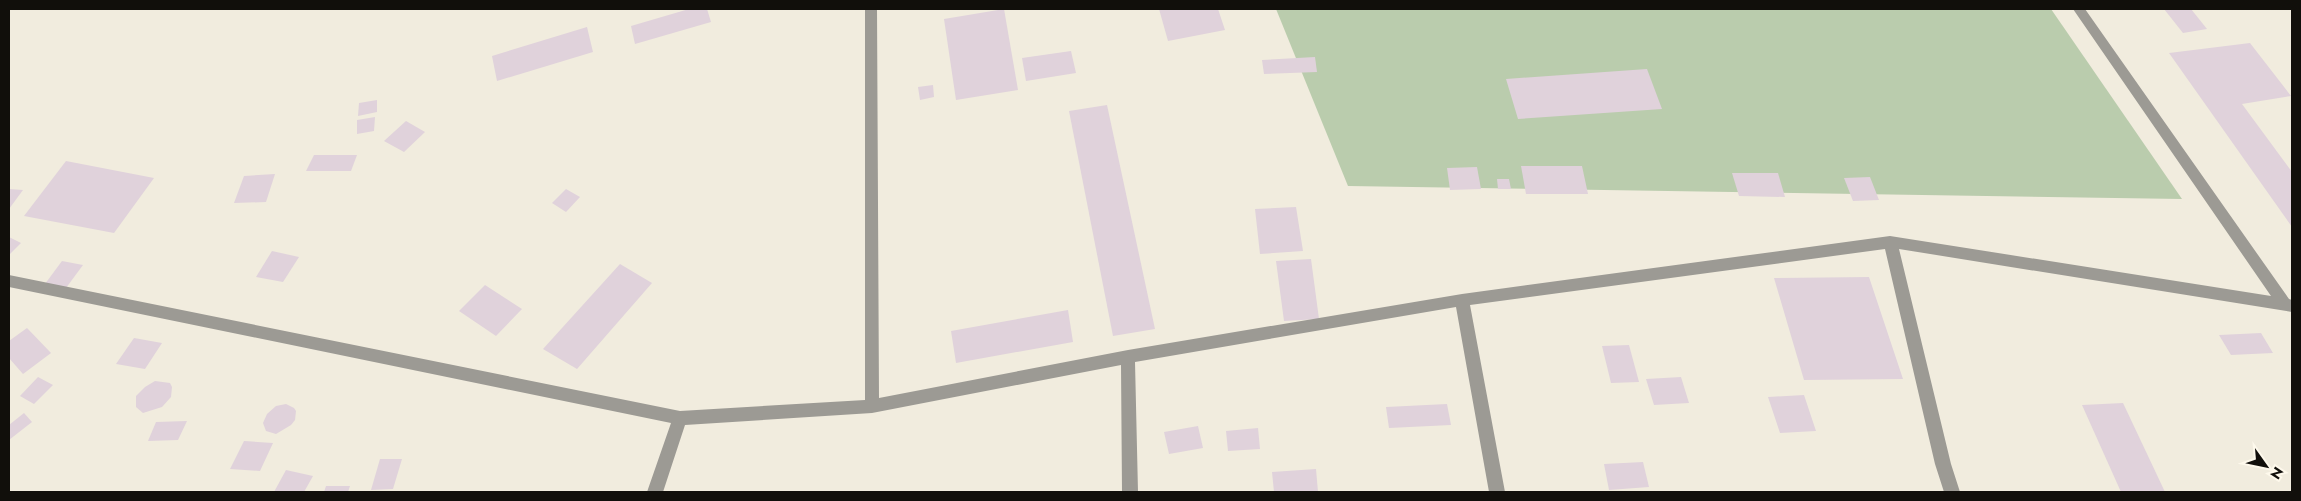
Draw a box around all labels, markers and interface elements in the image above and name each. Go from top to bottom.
north arrow [2241,441,2291,491]
text: N [2265,463,2288,483]

